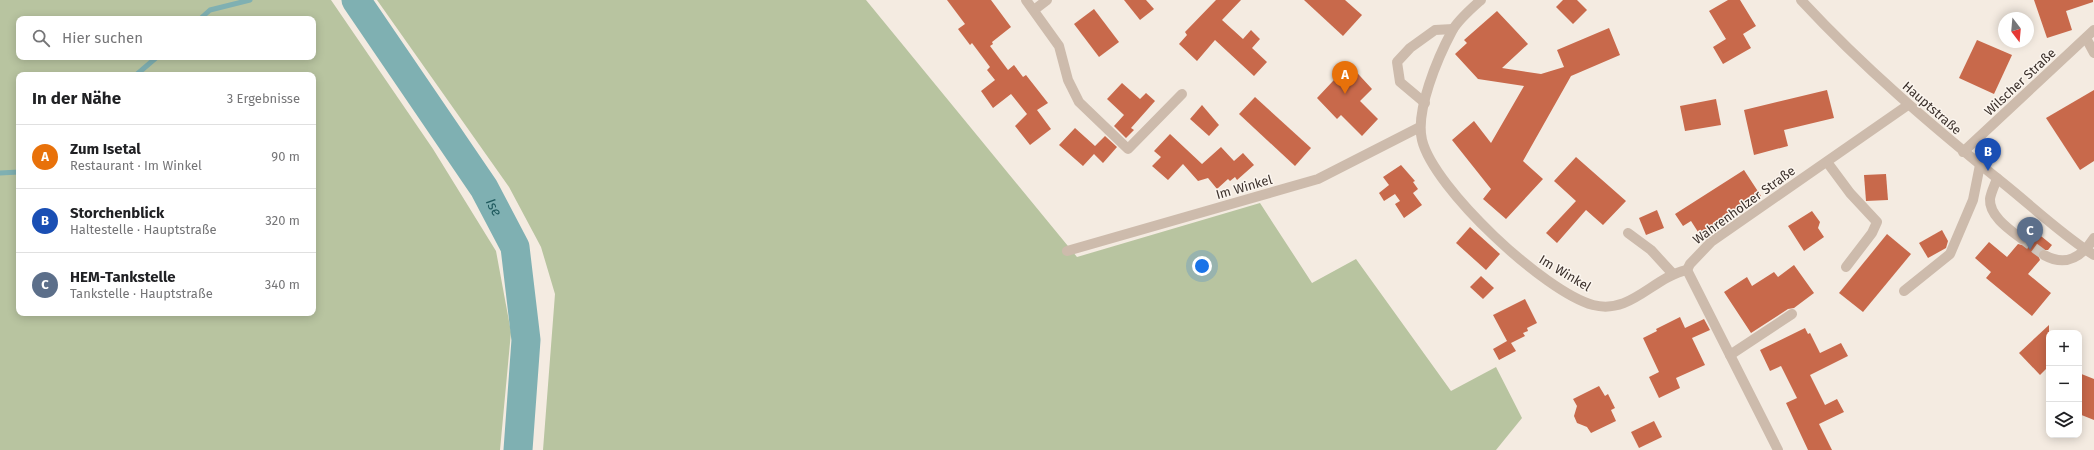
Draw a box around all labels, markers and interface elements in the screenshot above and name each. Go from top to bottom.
north arrow [1998,12,2034,48]
search box [16,16,316,60]
icon: search [30,27,52,49]
text: Hier suchen [62,29,143,47]
street label: Wilscher Straße [1981,45,2059,119]
pin: A [1332,61,1358,94]
street label: Hauptstraße [1899,78,1965,138]
text: In der Nähe [32,88,121,109]
text: 3 Ergebnisse [227,91,300,106]
pin: B [1975,138,2001,171]
text: Zum Isetal [70,140,141,158]
text: A [41,149,49,164]
text: 90 m [271,149,300,164]
text: Restaurant · Im Winkel [70,158,202,173]
street label: Wahrenholzer Straße [1690,163,1798,247]
street label: Im Winkel [1214,172,1274,202]
water label: Ise [482,195,506,219]
text: Storchenblick [70,204,164,222]
text: B [41,213,49,228]
text: 320 m [265,213,300,228]
pin: C [2017,217,2043,250]
text: Haltestelle · Hauptstraße [70,222,217,237]
street label: Im Winkel [1536,252,1594,294]
your location [1192,256,1212,276]
text: HEM-Tankstelle [70,268,176,286]
text: C [41,277,49,292]
text: 340 m [265,277,300,292]
text: Tankstelle · Hauptstraße [70,286,213,301]
map controls [2046,330,2082,438]
button: + [2046,330,2082,366]
button: − [2046,366,2082,402]
button: layers [2046,402,2082,438]

